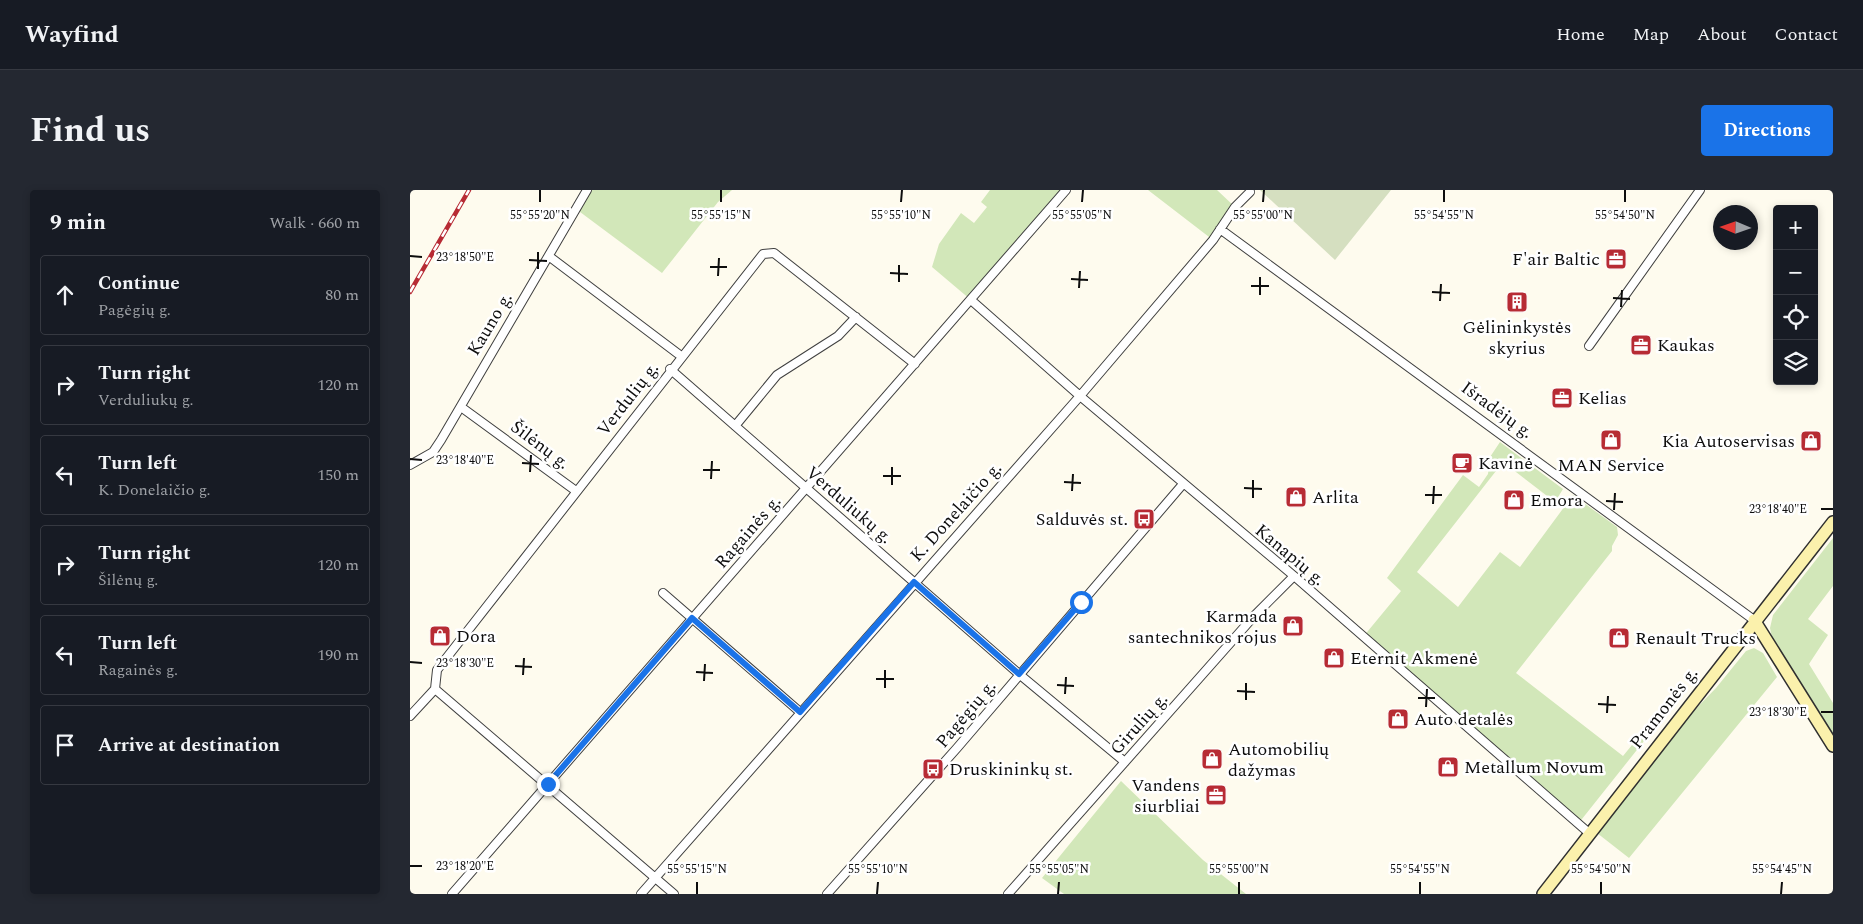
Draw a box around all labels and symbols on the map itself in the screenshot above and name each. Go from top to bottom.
north arrow [1713,205,1758,250]
text: 55°55'20"N [510,206,570,225]
text: 55°55'15"N [691,206,751,225]
text: 55°55'10"N [871,206,931,225]
text: 55°55'05"N [1052,206,1112,225]
text: 55°55'00"N [1233,206,1293,225]
text: 55°54'55"N [1414,206,1474,225]
text: 55°54'50"N [1595,206,1655,225]
place label: F'air Baltic [1512,246,1600,273]
office icon: F'air Baltic [1604,247,1628,271]
text: 23°18'50"E [436,248,494,267]
street label: Kauno g. [460,287,520,361]
building icon: Gėlininkystės skyrius [1505,290,1529,314]
place label: Gėlininkystės skyrius [1462,314,1572,362]
place label: Kaukas [1657,332,1715,359]
office icon: Kaukas [1629,333,1653,357]
street label: Verdulių g. [590,356,666,442]
street label: Išradėjų g. [1455,375,1539,445]
place label: Kelias [1578,385,1627,412]
office icon: Kelias [1550,386,1574,410]
street label: Šilėnų g. [505,414,575,476]
shop icon: MAN Service [1599,428,1623,452]
place label: Kia Autoservisas [1662,428,1795,455]
shop icon: Kia Autoservisas [1799,429,1823,453]
place label: Kavinė [1478,450,1533,477]
text: 23°18'40"E [436,451,494,470]
cafe icon: Kavinė [1450,451,1474,475]
place label: MAN Service [1557,452,1665,479]
street label: K. Donelaičio g. [904,456,1008,568]
street label: Verduliukų g. [800,460,898,550]
place label: Arlita [1312,484,1359,511]
shop icon: Arlita [1284,485,1308,509]
place label: Emora [1530,487,1583,514]
shop icon: Emora [1502,488,1526,512]
street label: Ragainės g. [708,489,788,575]
text: 23°18'40"E [1749,500,1807,519]
place label: Salduvės st. [1036,506,1128,533]
bus stop icon: Salduvės st. [1132,507,1156,531]
street label: Kanapių g. [1249,517,1331,593]
route start [1070,591,1093,614]
place label: Karmada santechnikos rojus [1128,603,1277,651]
shop icon: Karmada santechnikos rojus [1281,614,1305,638]
place label: Dora [456,623,496,650]
shop icon: Dora [428,624,452,648]
place label: Renault Trucks [1635,625,1756,652]
shop icon: Renault Trucks [1607,626,1631,650]
place label: Eternit Akmenė [1350,645,1478,672]
shop icon: Eternit Akmenė [1322,646,1346,670]
text: 23°18'30"E [436,654,494,673]
street label: Pramonės g. [1623,661,1705,755]
street label: Pagėgių g. [929,674,1003,754]
street label: Girulių g. [1104,687,1174,761]
text: 23°18'30"E [1749,703,1807,722]
place label: Auto detalės [1414,706,1513,733]
shop icon: Auto detalės [1386,707,1410,731]
place label: Automobilių dažymas [1228,736,1329,784]
shop icon: Automobilių dažymas [1200,747,1224,771]
place label: Metallum Novum [1464,754,1604,781]
shop icon: Metallum Novum [1436,755,1460,779]
place label: Druskininkų st. [949,756,1073,783]
bus stop icon: Druskininkų st. [921,757,945,781]
place label: Vandens siurbliai [1131,772,1200,820]
route end [537,773,560,796]
office icon: Vandens siurbliai [1204,783,1228,807]
text: 23°18'20"E [436,857,494,876]
text: 55°55'15"N [667,860,727,879]
text: 55°55'10"N [848,860,908,879]
text: 55°55'05"N [1029,860,1089,879]
text: 55°55'00"N [1209,860,1269,879]
text: 55°54'55"N [1390,860,1450,879]
text: 55°54'50"N [1571,860,1631,879]
text: 55°54'45"N [1752,860,1812,879]

